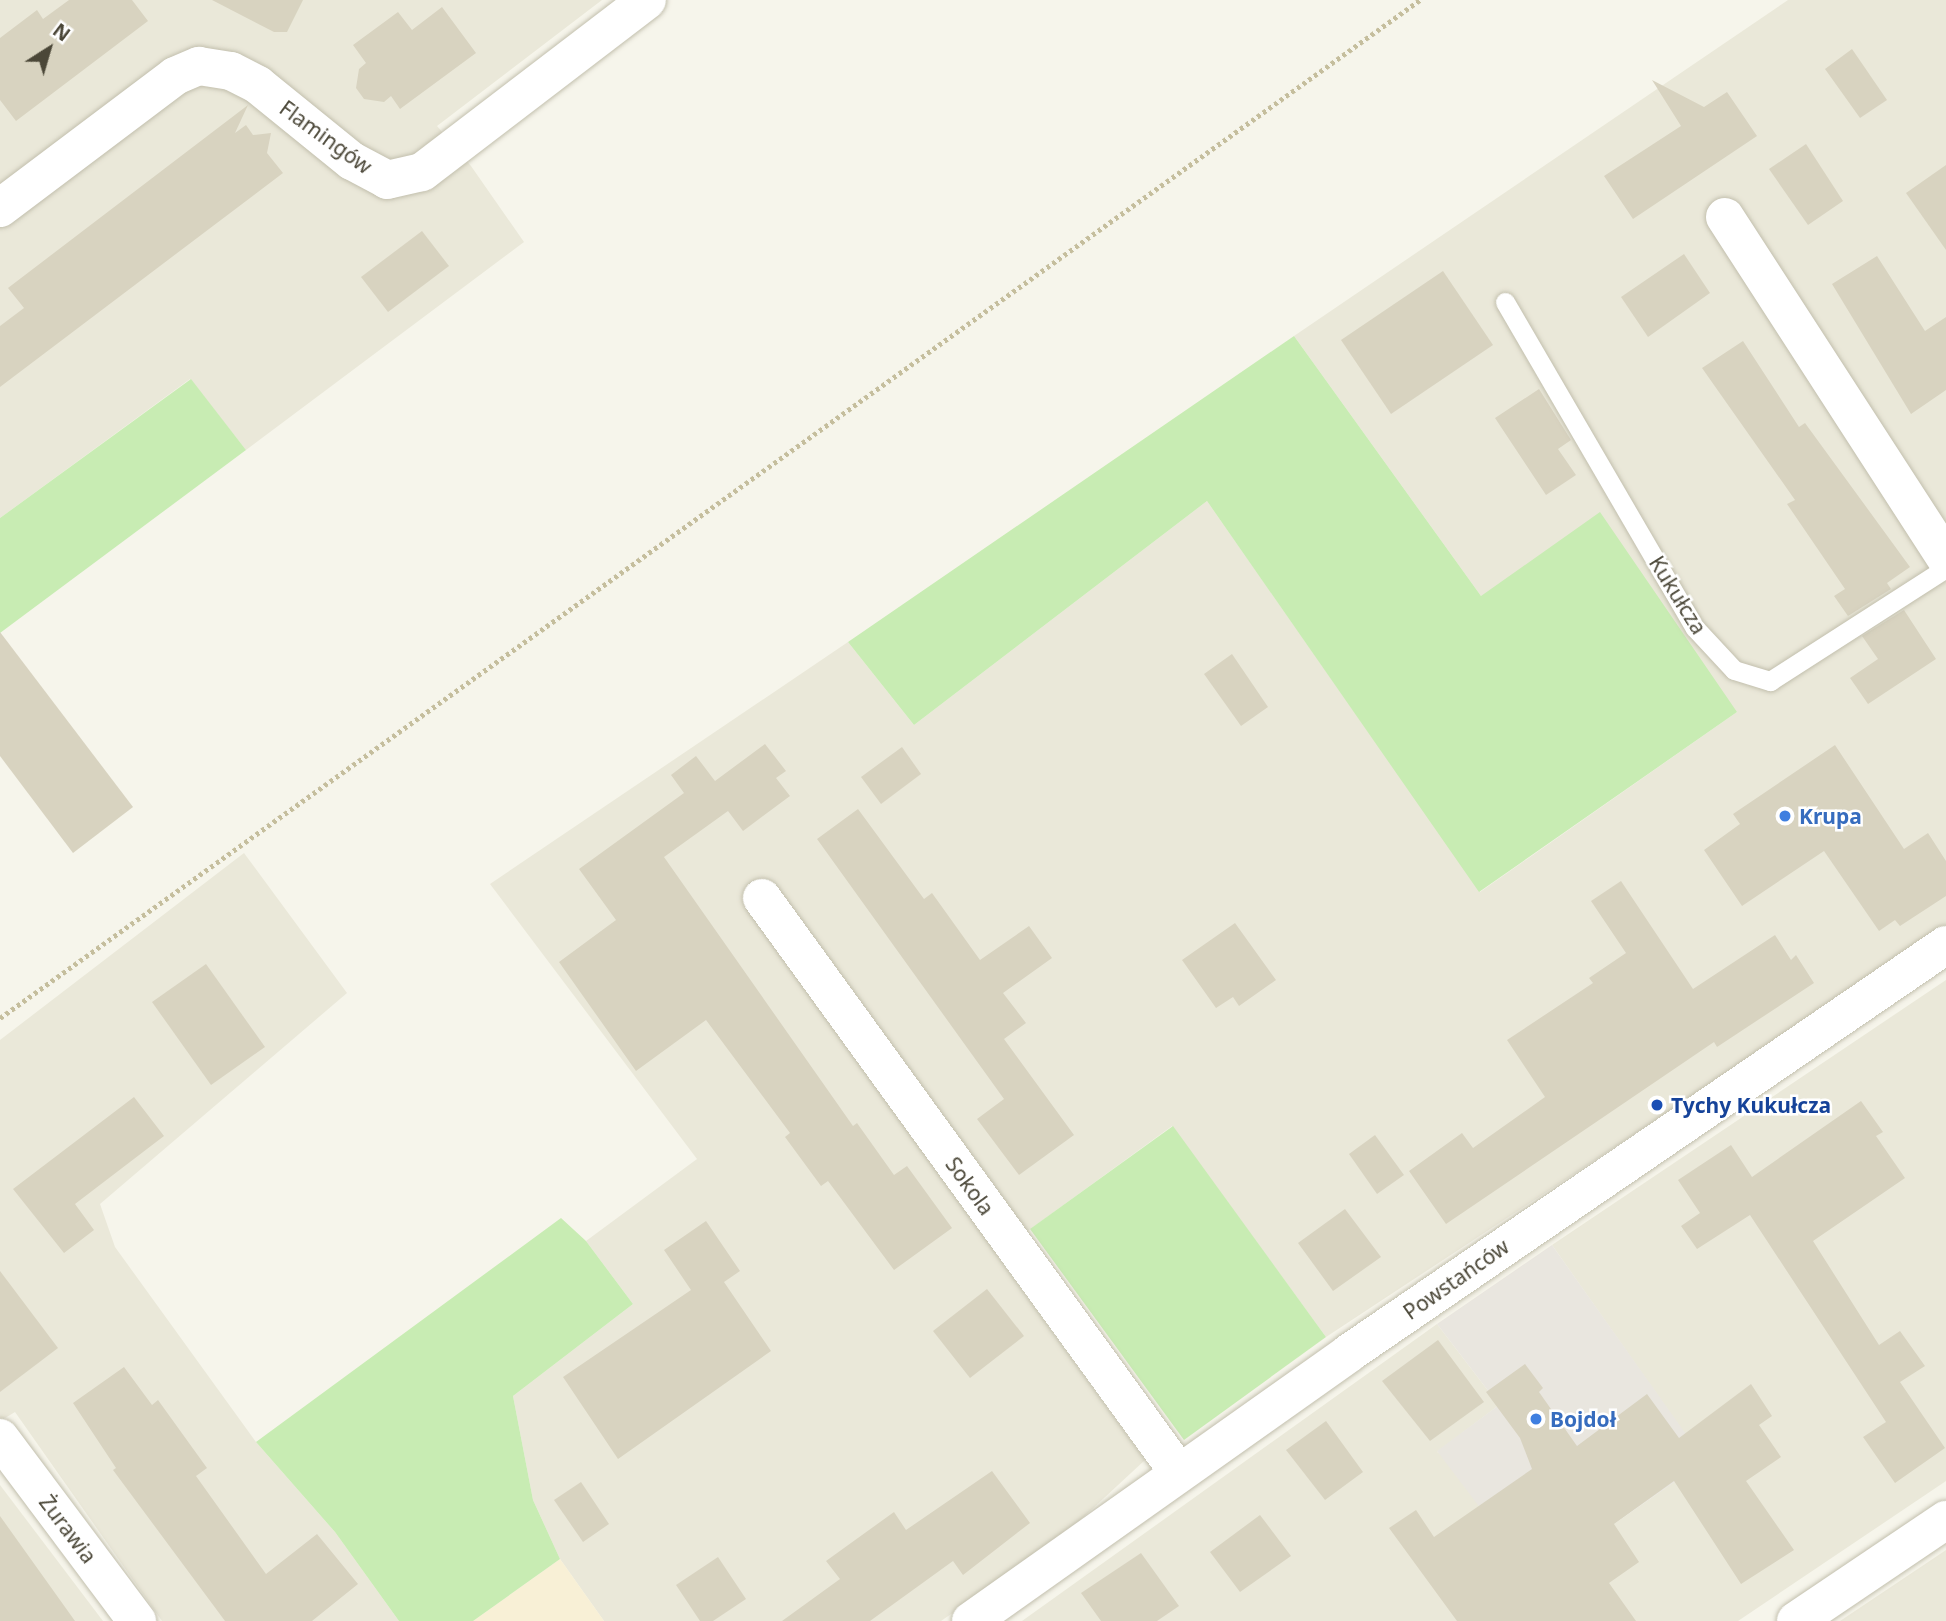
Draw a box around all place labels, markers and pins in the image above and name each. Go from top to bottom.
place label: Krupa [1799,803,1862,829]
marker: Krupa [1777,808,1793,824]
place label: Tychy Kukułcza [1671,1092,1831,1118]
marker: Tychy Kukułcza [1649,1097,1665,1113]
place label: Bojdoł [1550,1406,1616,1432]
marker: Bojdoł [1528,1411,1544,1427]

